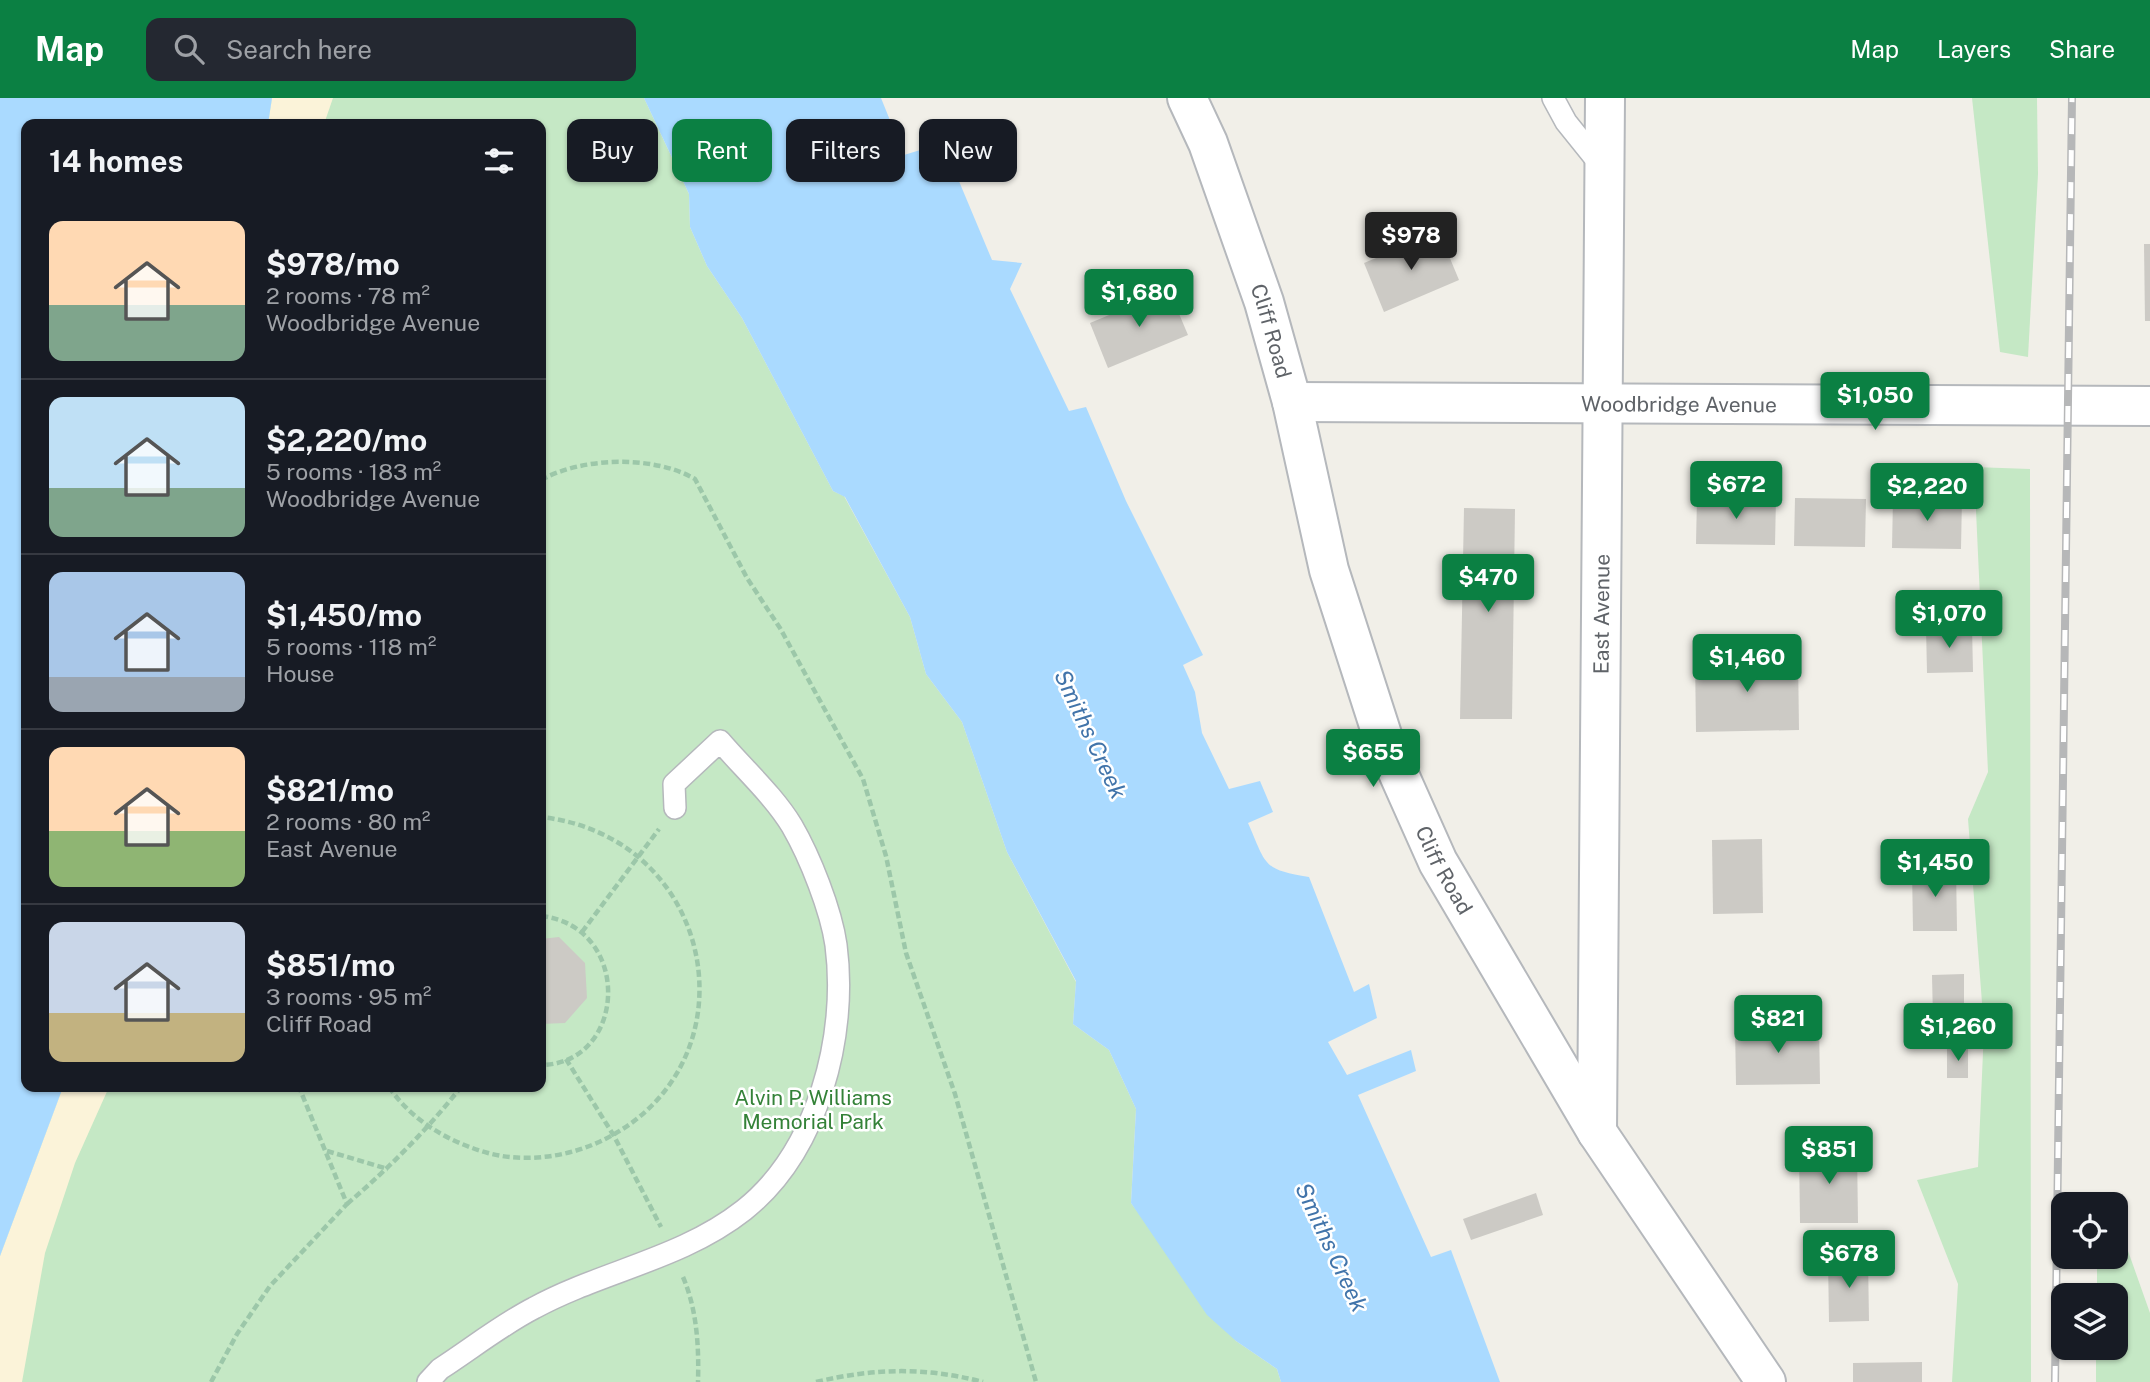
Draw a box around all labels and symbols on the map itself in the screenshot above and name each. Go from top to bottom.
pin: $978 [1370,212,1452,272]
pin: $1,680 [1082,270,1196,329]
street label: Cliff Road [1246,280,1297,381]
pin: $1,050 [1818,372,1932,432]
street label: Woodbridge Avenue [1581,391,1777,417]
pin: $672 [1695,462,1777,521]
pin: $2,220 [1870,464,1984,523]
pin: $470 [1447,554,1529,614]
street label: East Avenue [1588,554,1614,674]
pin: $1,070 [1892,590,2006,650]
pin: $1,460 [1690,634,1804,694]
water label: Smiths Creek [1049,665,1133,803]
pin: $655 [1332,730,1414,789]
street label: Cliff Road [1411,822,1478,919]
pin: $1,450 [1878,840,1992,899]
pin: $821 [1737,996,1819,1055]
pin: $1,260 [1901,1004,2015,1063]
park label: Alvin P. Williams Memorial Park [734,1085,892,1134]
pin: $851 [1788,1126,1870,1186]
water label: Smiths Creek [1290,1178,1374,1316]
pin: $678 [1808,1230,1890,1290]

